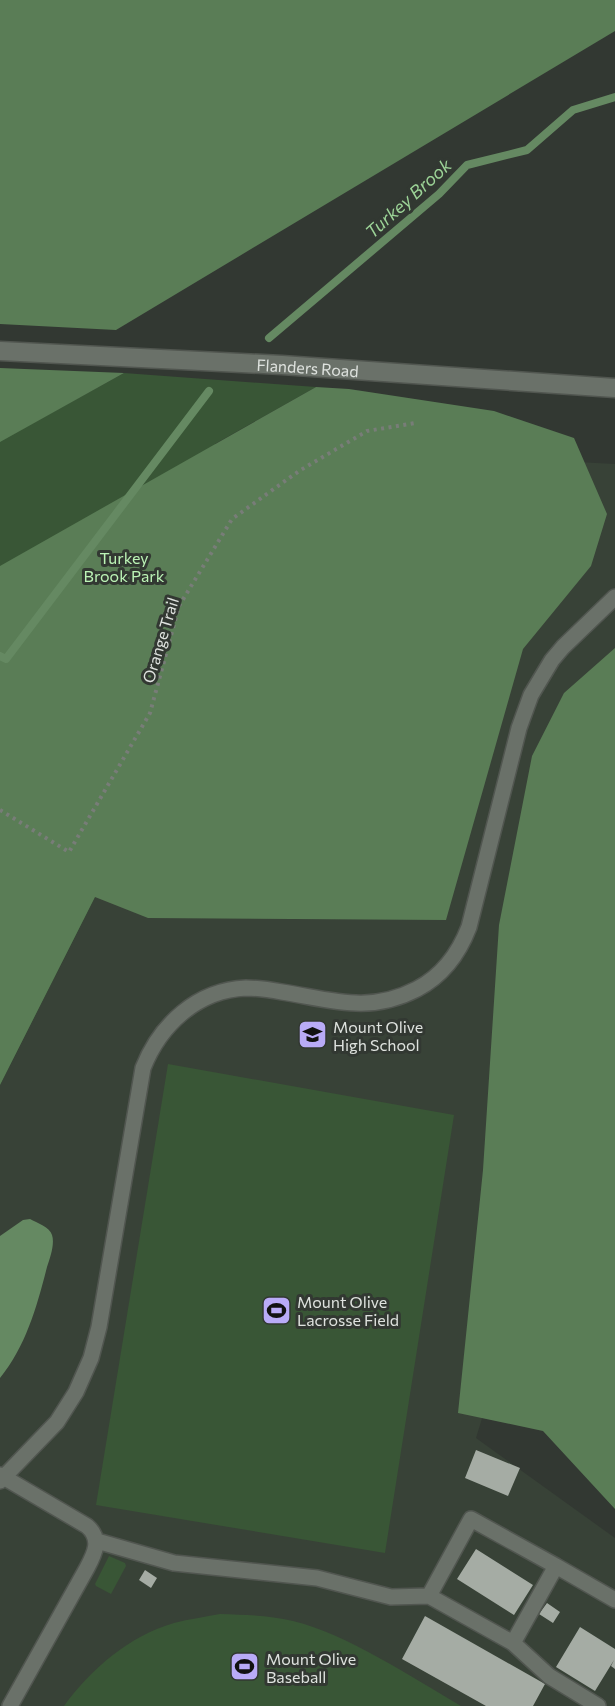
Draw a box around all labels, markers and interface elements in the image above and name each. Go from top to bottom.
water label: Turkey Brook [360,153,457,242]
street label: Flanders Road [256,354,359,380]
park label: Turkey Brook Park [84,548,165,585]
street label: Orange Trail [138,595,182,685]
place label: Mount Olive High School [333,1017,423,1054]
school or university icon: Mount Olive High School [296,1019,328,1051]
place label: Mount Olive Lacrosse Field [297,1292,399,1329]
sports icon: Mount Olive Lacrosse Field [260,1294,292,1326]
place label: Mount Olive Baseball [266,1649,356,1686]
sports icon: Mount Olive Baseball [229,1651,261,1683]

